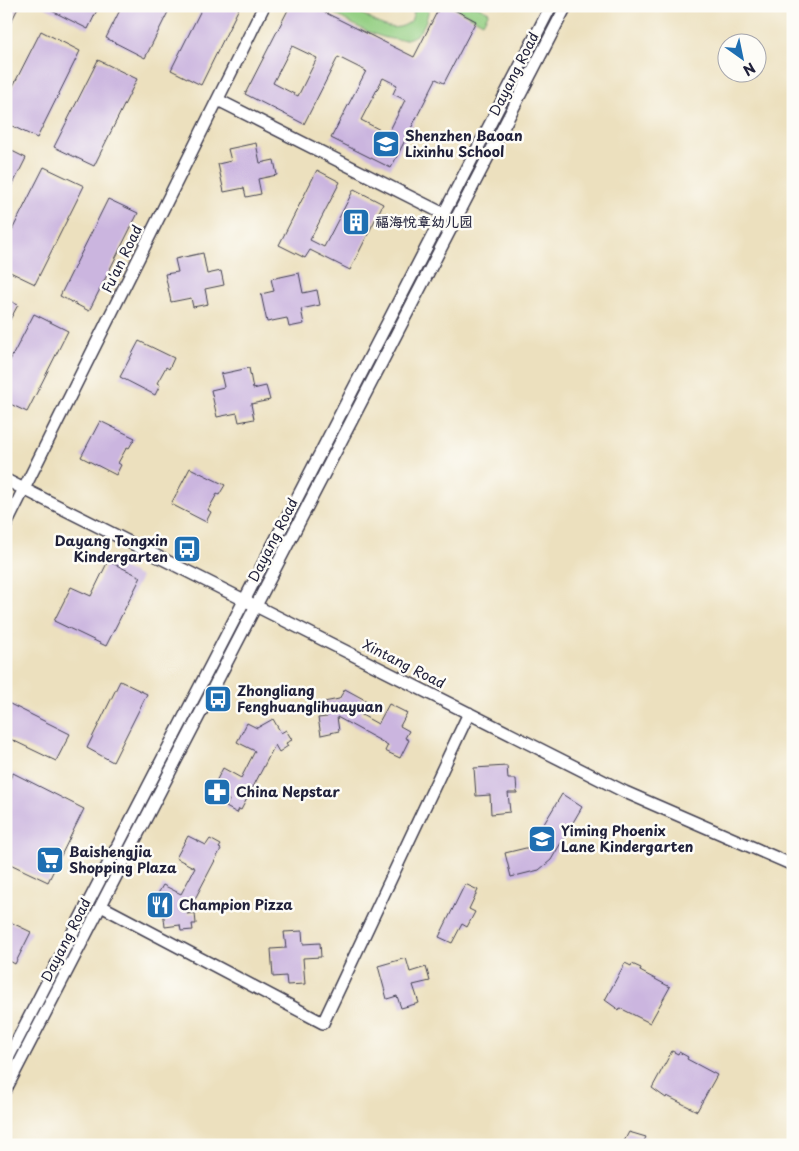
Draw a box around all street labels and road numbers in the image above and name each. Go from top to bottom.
street label: Dayang Road [483,28,544,119]
street label: Fu'an Road [96,221,147,296]
street label: Dayang Road [242,494,303,585]
street label: Xintang Road [359,634,449,693]
street label: Dayang Road [35,894,96,985]

